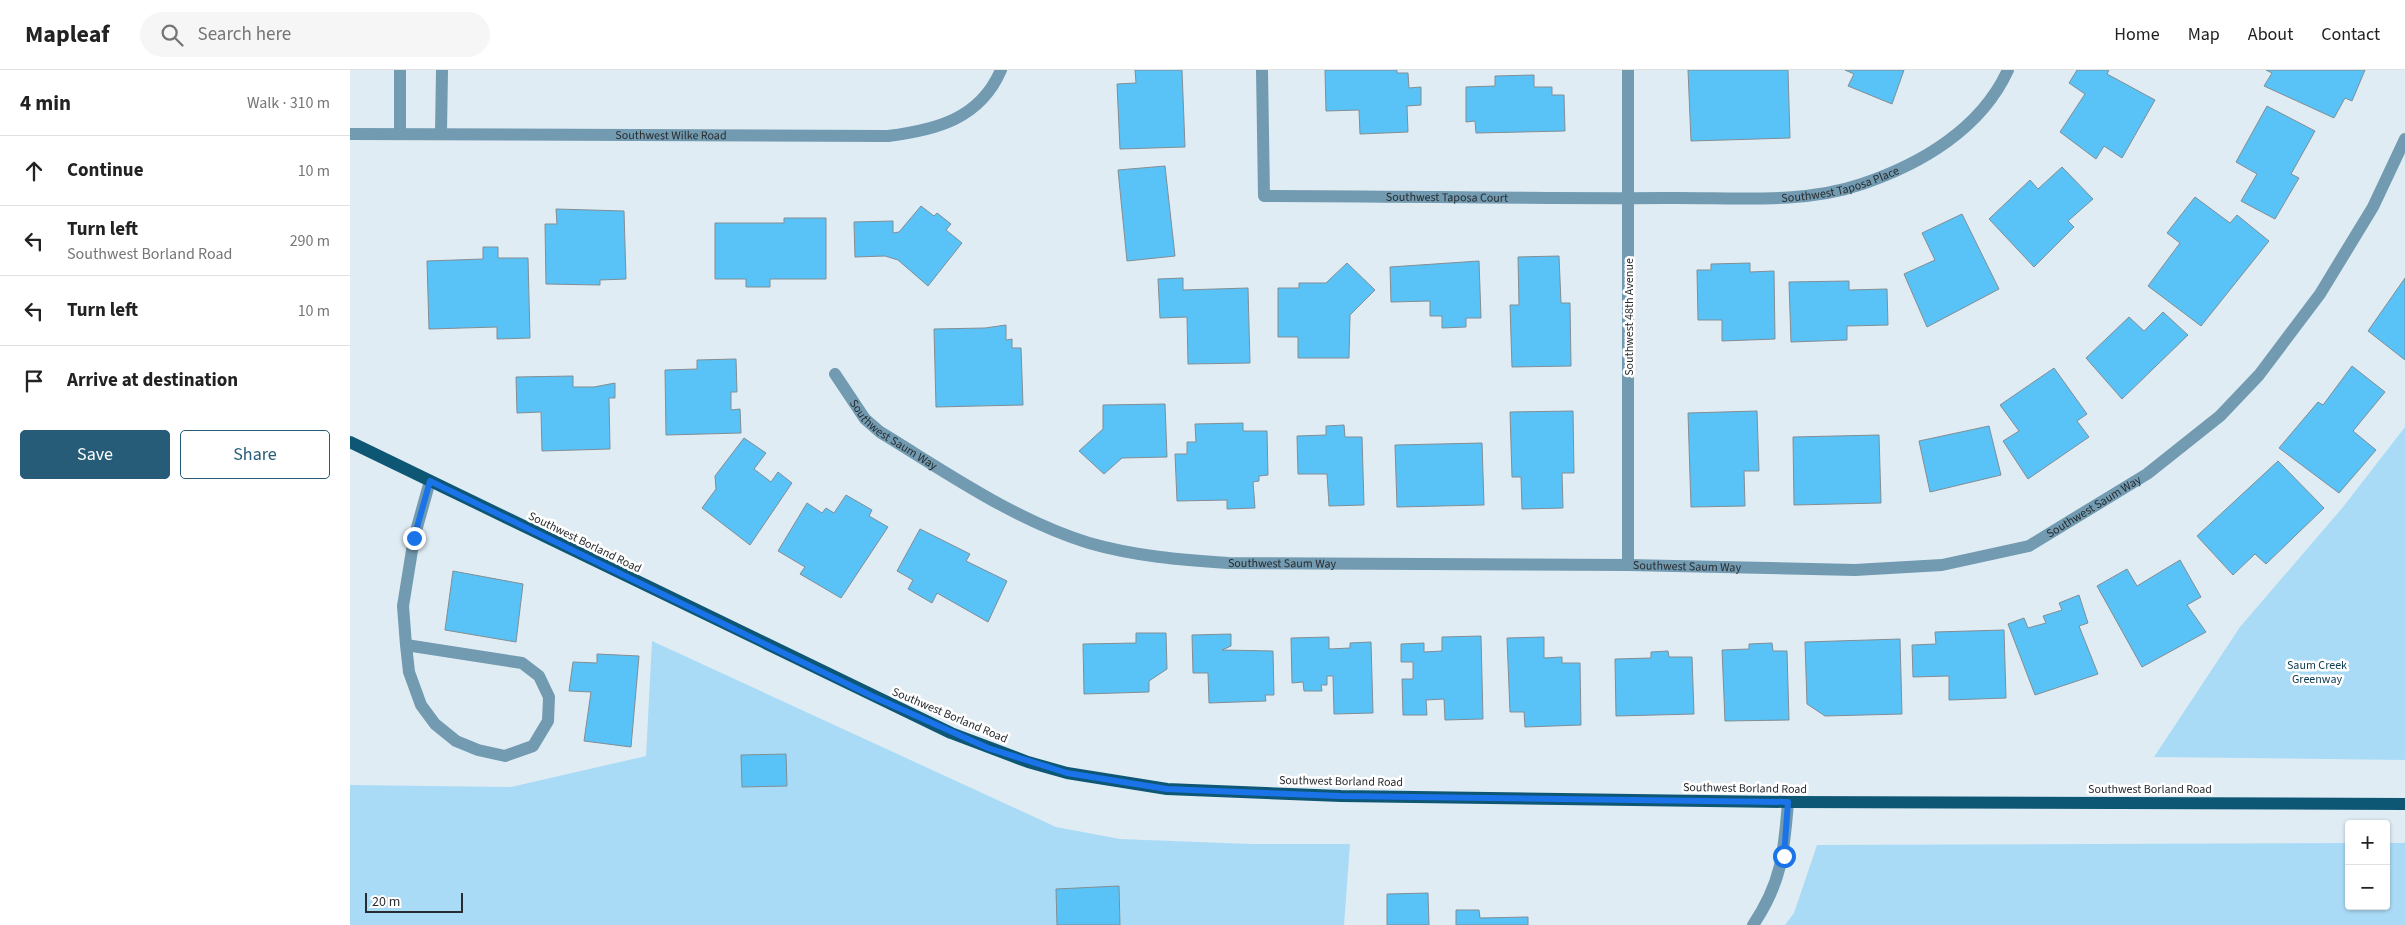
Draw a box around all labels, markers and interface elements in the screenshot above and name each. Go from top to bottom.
search box [140,12,490,57]
text: Mapleaf [25,17,110,52]
icon: search [158,21,186,49]
text: Search here [198,21,291,48]
text: Home [2114,22,2160,47]
text: Map [2188,22,2220,47]
text: About [2248,22,2293,47]
text: Contact [2321,22,2380,47]
text: 4 min [20,88,71,118]
text: Walk · 310 m [247,92,330,114]
street label: Southwest Wilke Road [615,127,727,144]
icon: ahead [20,157,48,185]
text: Continue [67,157,144,184]
text: 10 m [298,160,330,182]
street label: Southwest Taposa Place [1781,162,1902,207]
street label: Southwest Taposa Court [1386,189,1508,207]
text: Turn left [67,216,138,243]
icon: left [20,227,48,255]
text: 290 m [290,230,330,252]
text: Southwest Borland Road [67,243,232,265]
street label: Southwest 48th Avenue [1621,258,1638,376]
icon: left [20,297,48,325]
text: Turn left [67,297,138,324]
text: 10 m [298,300,330,322]
icon: arrive [20,367,48,395]
text: Arrive at destination [67,367,238,394]
street label: Southwest Saum Way [845,396,941,475]
button: Save [20,430,170,479]
button: Share [180,430,330,479]
street label: Southwest Saum Way [2043,471,2145,542]
street label: Southwest Borland Road [525,508,644,577]
route end [403,527,426,550]
street label: Southwest Saum Way [1228,555,1337,573]
street label: Southwest Saum Way [1633,557,1742,576]
park label: Saum Creek Greenway [2287,657,2347,688]
street label: Southwest Borland Road [889,683,1010,748]
street label: Southwest Borland Road [1279,772,1403,791]
street label: Southwest Borland Road [1683,779,1807,798]
street label: Southwest Borland Road [2088,781,2212,798]
map controls [2345,820,2390,910]
button: + [2345,820,2390,865]
route start [1773,845,1796,868]
button: − [2345,865,2390,910]
scale bar [365,890,462,913]
text: 20 m [372,892,400,912]

